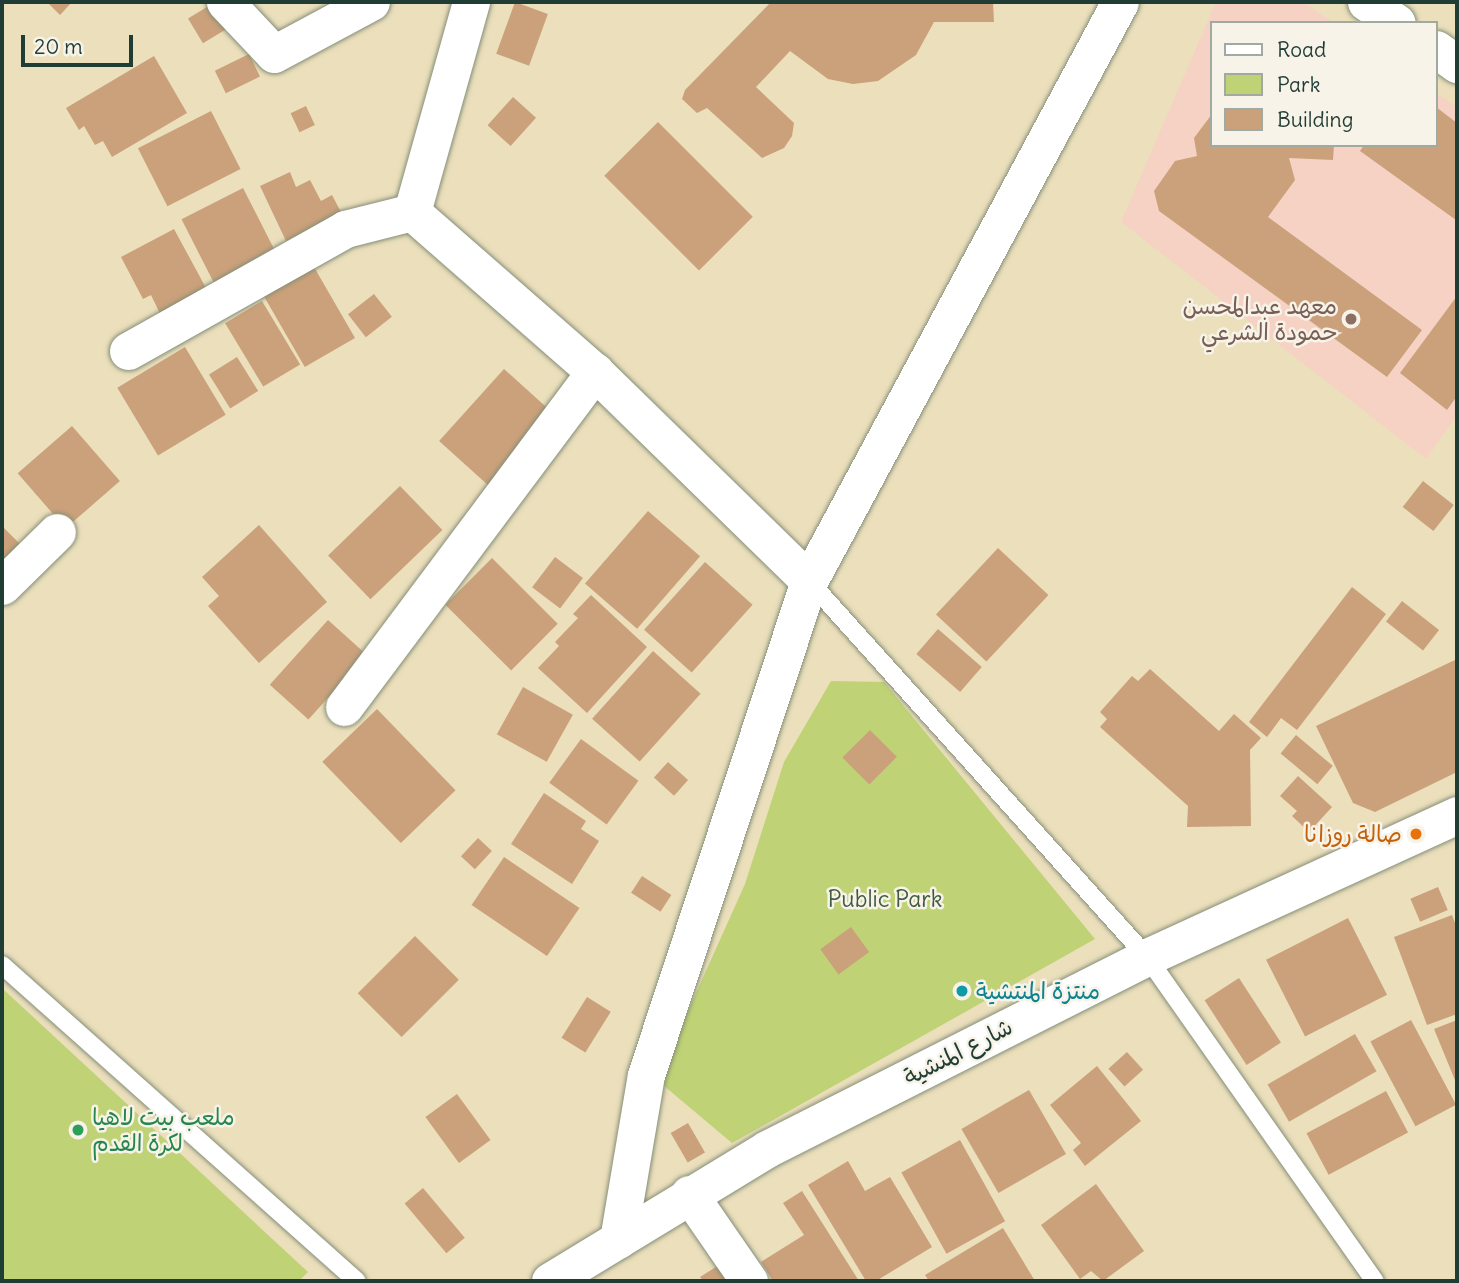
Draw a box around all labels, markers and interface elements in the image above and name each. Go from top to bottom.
scale bar [24,21,136,65]
legend [1210,21,1438,147]
text: 20 m [34,33,83,60]
text: Road [1277,36,1326,63]
text: Park [1277,71,1320,98]
text: Building [1277,106,1353,133]
place label: معهد عبدالمحسن حمودة الشرعي [1183,292,1337,346]
marker: معهد عبدالمحسن حمودة الشرعي [1343,311,1359,327]
place label: صالة روزانا [1304,820,1402,848]
marker: صالة روزانا [1408,826,1424,842]
park label: Public Park [828,885,942,913]
place label: منتزة المنتشية [976,977,1100,1005]
marker: منتزة المنتشية [954,983,970,999]
street label: شارع المنشية [899,1013,1017,1091]
place label: ملعب بيت لاهيا لكرة القدم [92,1103,235,1157]
marker: ملعب بيت لاهيا لكرة القدم [70,1122,86,1138]

